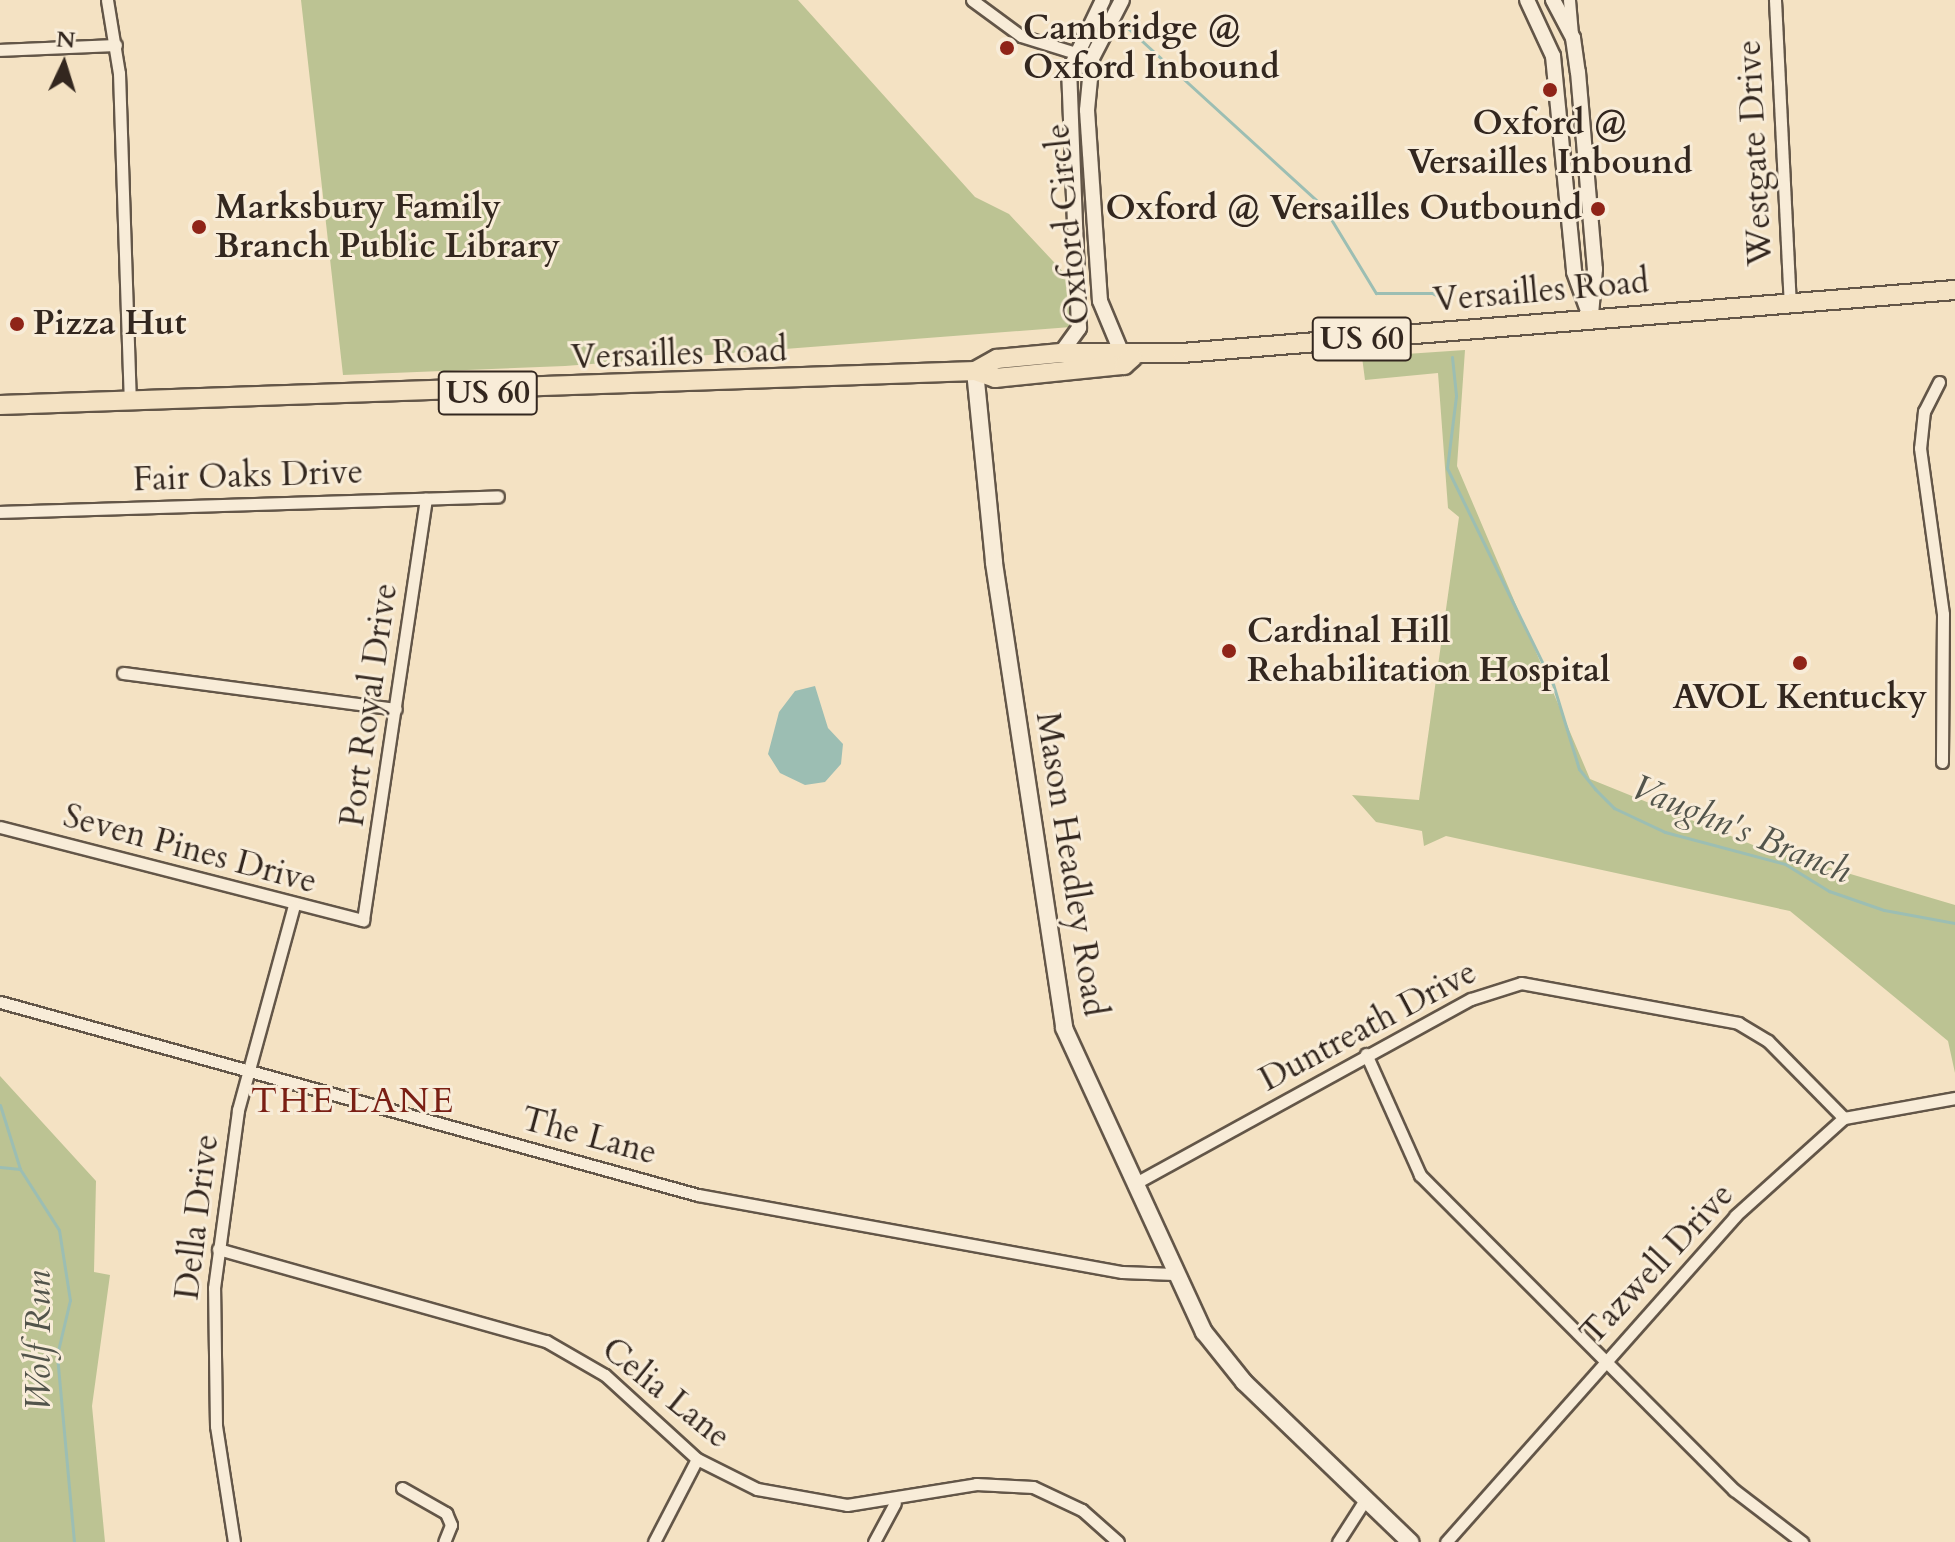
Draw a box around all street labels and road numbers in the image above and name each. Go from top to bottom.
street label: Westgate Drive [1729,39,1781,267]
street label: Oxford Circle [1037,121,1099,327]
street label: Versailles Road [1431,261,1651,321]
road number: US 60 [1310,311,1414,367]
street label: Versailles Road [570,330,788,378]
road number: US 60 [436,365,540,421]
street label: Fair Oaks Drive [132,452,364,500]
street label: Port Royal Drive [332,581,406,829]
street label: Mason Headley Road [1027,709,1115,1019]
street label: Seven Pines Drive [59,796,321,902]
street label: Duntreath Drive [1253,952,1483,1100]
street label: The Lane [517,1098,661,1174]
street label: Della Drive [167,1132,227,1302]
street label: Tazwell Drive [1572,1175,1742,1353]
street label: Celia Lane [594,1329,738,1457]

